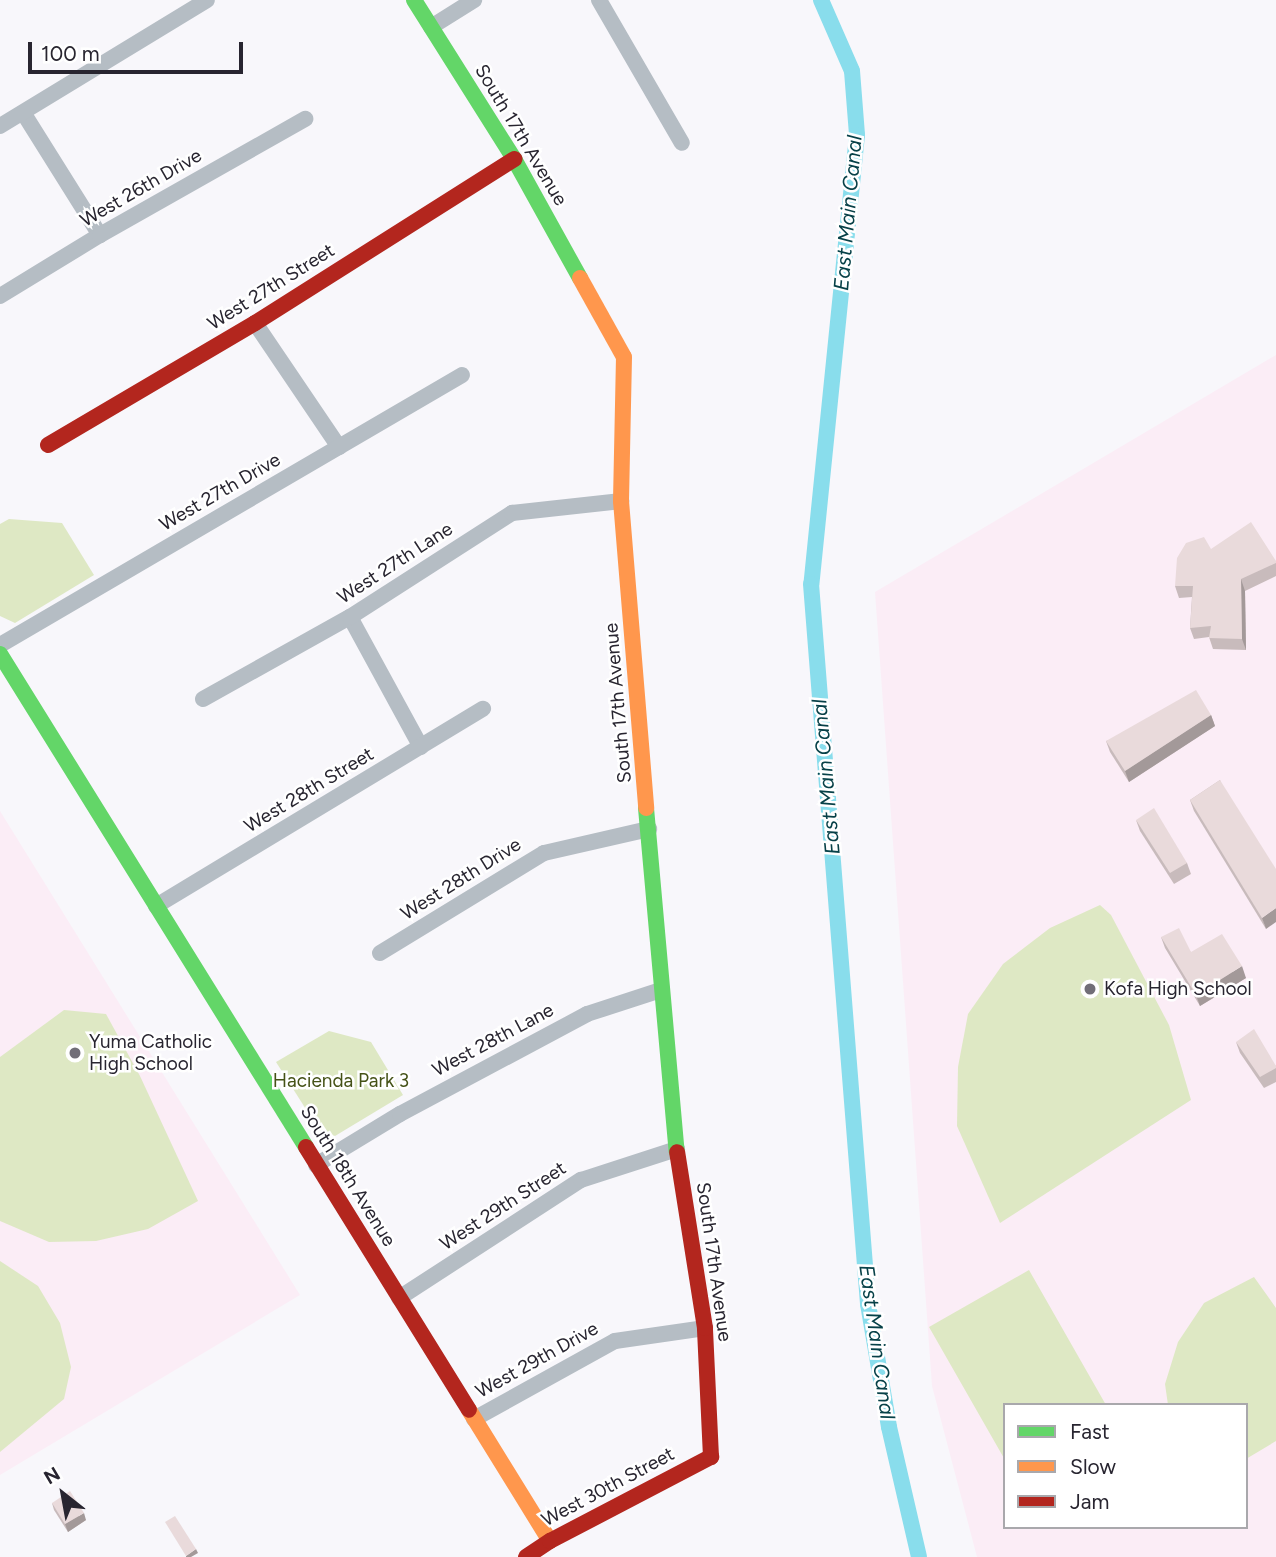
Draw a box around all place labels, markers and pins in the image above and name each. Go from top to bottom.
place label: Kofa High School [1104,978,1252,1000]
marker: Kofa High School [1082,981,1098,997]
place label: Yuma Catholic High School [89,1031,212,1075]
marker: Yuma Catholic High School [67,1045,83,1061]

